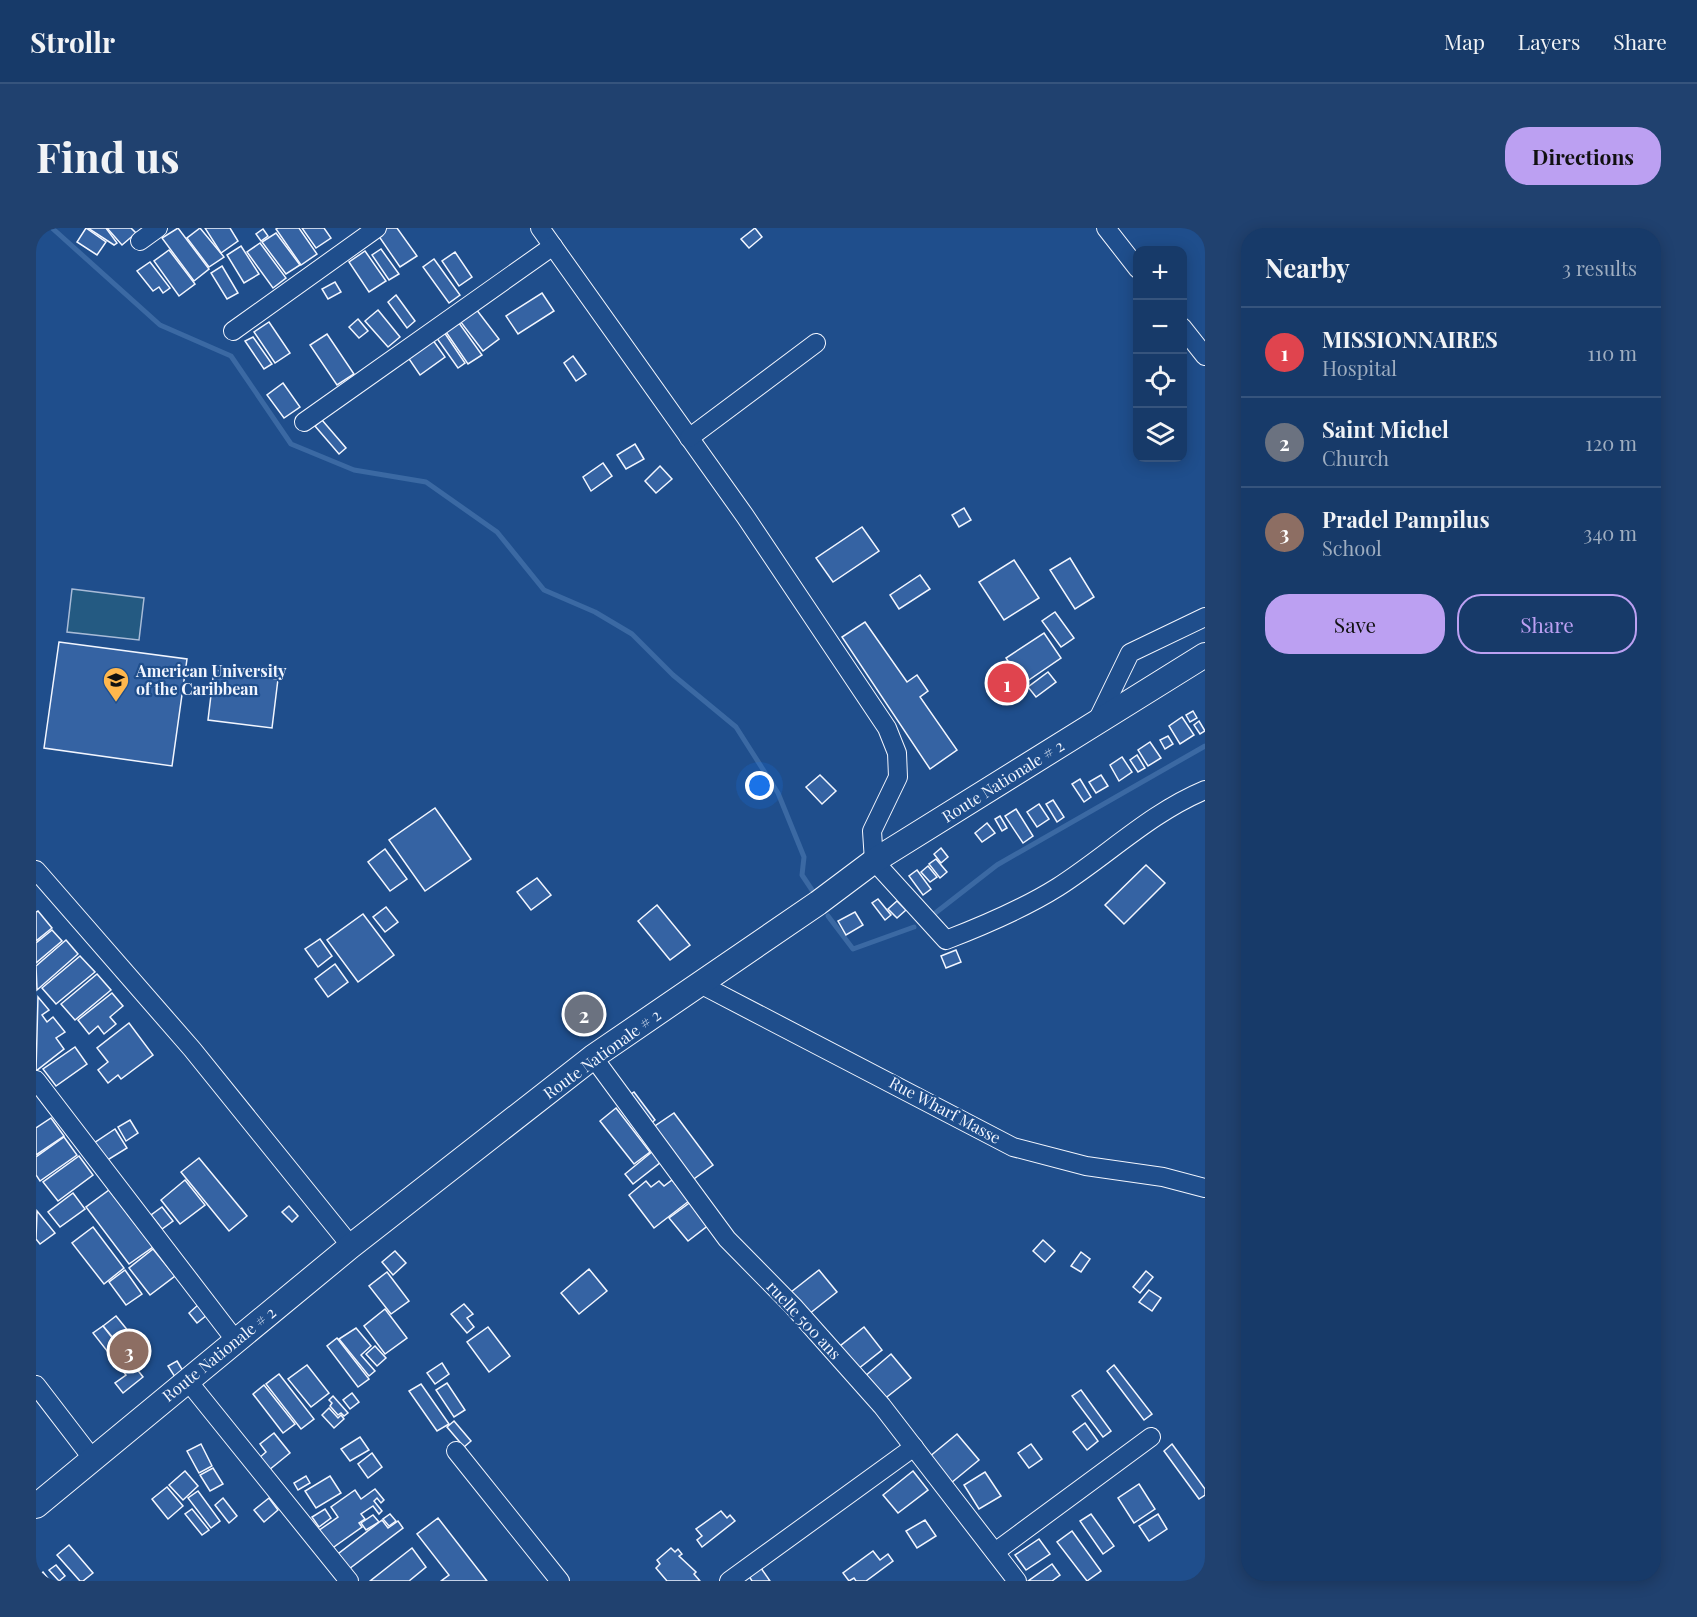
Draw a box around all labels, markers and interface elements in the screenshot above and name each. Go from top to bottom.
text: Strollr [30,23,115,60]
text: Map [1444,27,1485,55]
text: Layers [1518,27,1580,55]
text: Share [1613,27,1667,55]
button: Directions [1505,127,1661,185]
text: Find us [36,128,180,184]
map controls [1133,246,1187,462]
button: + [1133,246,1187,300]
text: Nearby [1265,250,1350,285]
text: 3 results [1562,254,1637,281]
button: − [1133,300,1187,354]
text: MISSIONNAIRES [1322,324,1498,354]
text: 1 [1281,339,1288,366]
text: 110 m [1587,339,1637,366]
button: locate [1133,354,1187,408]
text: Hospital [1322,354,1397,381]
button: layers [1133,408,1187,462]
text: Saint Michel [1322,414,1449,444]
text: 2 [1279,429,1290,456]
text: 120 m [1585,429,1637,456]
text: Church [1322,444,1389,471]
text: Pradel Pampilus [1322,504,1490,534]
text: 3 [1280,519,1289,546]
text: 340 m [1583,519,1637,546]
text: School [1322,534,1382,561]
button: Save [1265,594,1445,654]
button: Share [1457,594,1637,654]
place label: American University of the Caribbean [135,660,287,699]
pin: 1 [988,660,1026,706]
school or university icon: American University of the Caribbean [101,665,131,703]
street label: Route Nationale # 2 [938,735,1068,827]
your location [745,771,774,800]
pin: 2 [564,992,604,1036]
street label: Route Nationale # 2 [540,1005,664,1103]
street label: Rue Wharf Masse [886,1071,1005,1148]
street label: ruelle 500 ans [763,1276,846,1363]
street label: Route Nationale # 2 [158,1301,280,1406]
pin: 3 [110,1328,148,1374]

